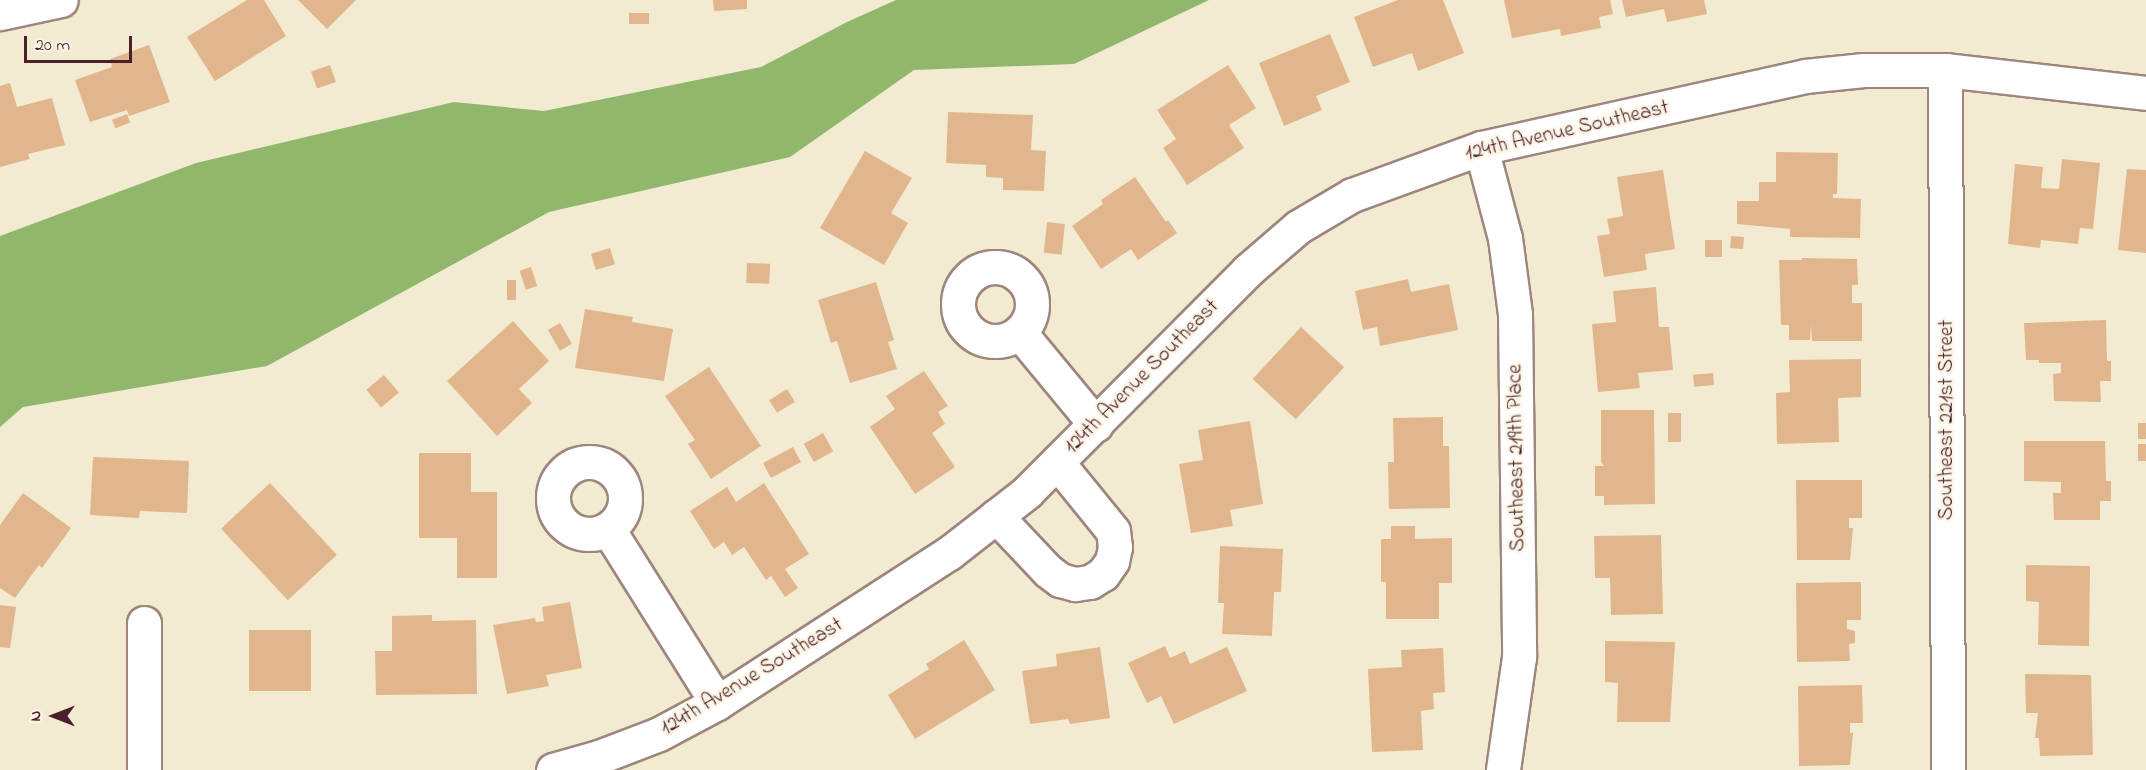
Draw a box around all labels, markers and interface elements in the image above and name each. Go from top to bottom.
scale bar [27,24,135,62]
text: 20 m [35,33,70,59]
street label: 124th Avenue Southeast [1463,95,1671,167]
street label: 124th Avenue Southeast [1060,295,1224,459]
street label: Southeast 221st Street [1934,320,1960,520]
street label: Southeast 219th Place [1503,364,1531,552]
street label: 124th Avenue Southeast [656,613,848,741]
north arrow [24,686,84,746]
text: N [24,711,48,721]

